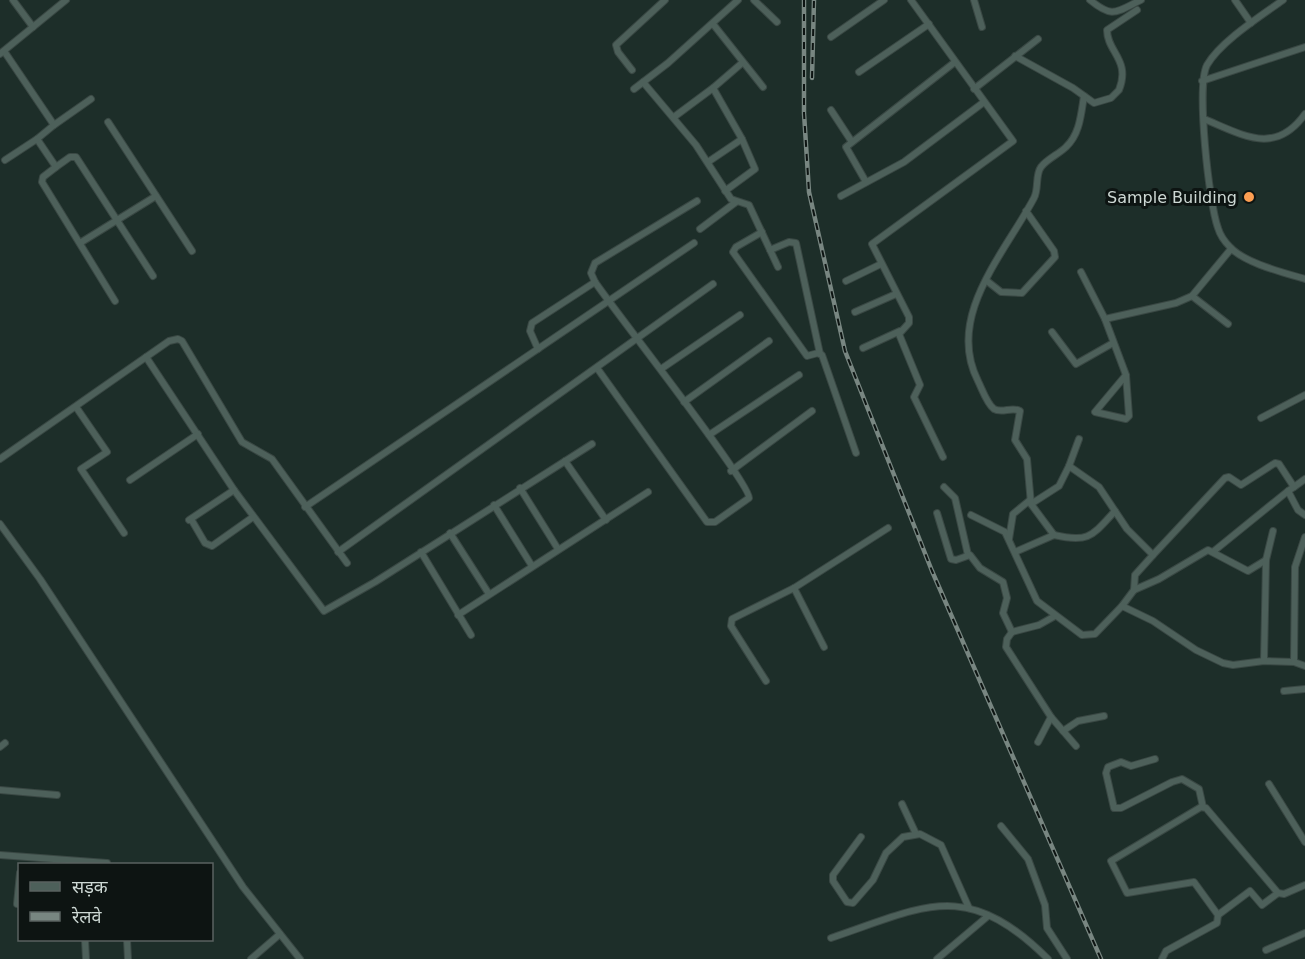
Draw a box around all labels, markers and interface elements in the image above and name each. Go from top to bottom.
place label: Sample Building [1107,188,1237,207]
marker: Sample Building [1242,190,1256,204]
legend [18,863,213,941]
text: सड़क [72,876,109,897]
text: रेलवे [71,906,103,927]

